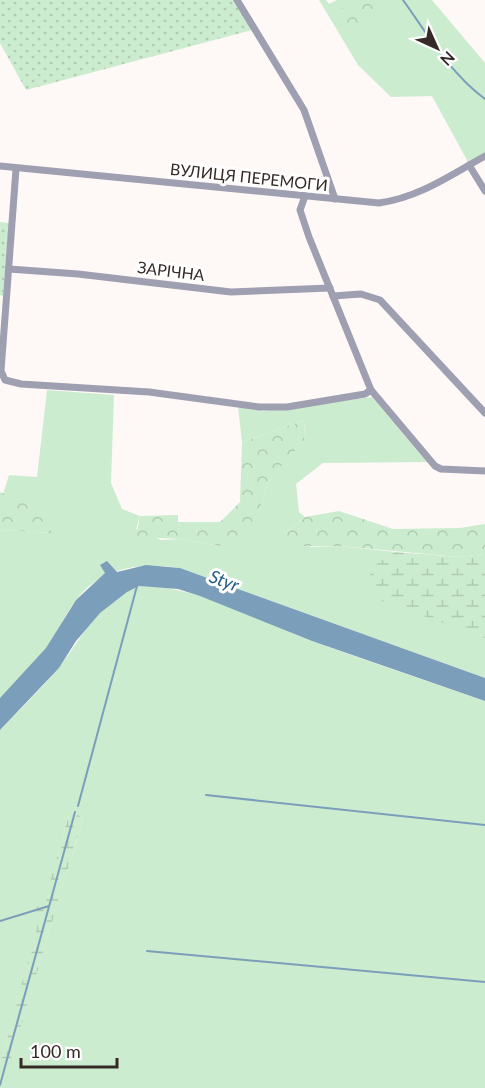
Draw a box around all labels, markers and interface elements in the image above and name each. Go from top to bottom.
north arrow [407,18,467,78]
text: N [437,48,459,70]
street label: ВУЛИЦЯ ПЕРЕМОГИ [169,159,329,194]
street label: ЗАРІЧНА [136,257,206,284]
water label: Styr [207,565,243,596]
scale bar [21,1031,117,1069]
text: 100 m [30,1040,81,1062]

